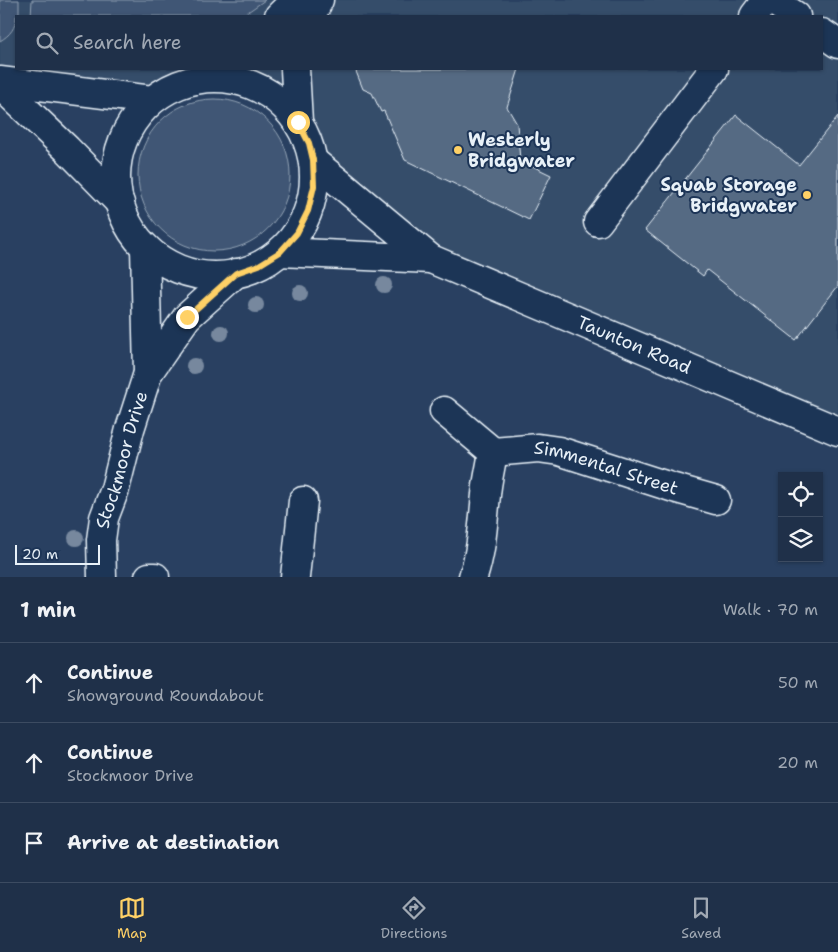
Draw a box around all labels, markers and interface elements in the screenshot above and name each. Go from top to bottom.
search box [15,15,823,70]
icon: search [33,29,61,57]
text: Search here [73,30,182,55]
route start [287,111,310,134]
place label: Westerly Bridgwater [468,128,575,173]
marker: Westerly Bridgwater [452,144,464,156]
place label: Squab Storage Bridgwater [661,173,797,218]
marker: Squab Storage Bridgwater [801,189,813,201]
route end [176,306,199,329]
street label: Taunton Road [574,310,695,380]
street label: Stockmoor Drive [91,388,153,530]
street label: Simmental Street [532,436,681,501]
map controls [778,472,823,562]
button: locate [778,472,823,517]
button: layers [778,517,823,562]
scale bar [15,542,100,565]
text: 20 m [22,545,58,563]
text: 1 min [20,596,76,624]
text: Walk · 70 m [723,599,818,620]
text: Continue [67,660,153,685]
icon: ahead [20,669,48,697]
text: 50 m [778,672,818,693]
text: Showground Roundabout [67,685,264,706]
text: Continue [67,740,153,765]
icon: ahead [20,749,48,777]
text: 20 m [777,752,818,773]
text: Stockmoor Drive [67,765,194,786]
icon: arrive [20,829,48,857]
text: Arrive at destination [67,830,279,855]
tab: Map [117,894,147,942]
tab: Directions [381,894,447,942]
tab: Saved [681,894,721,942]

